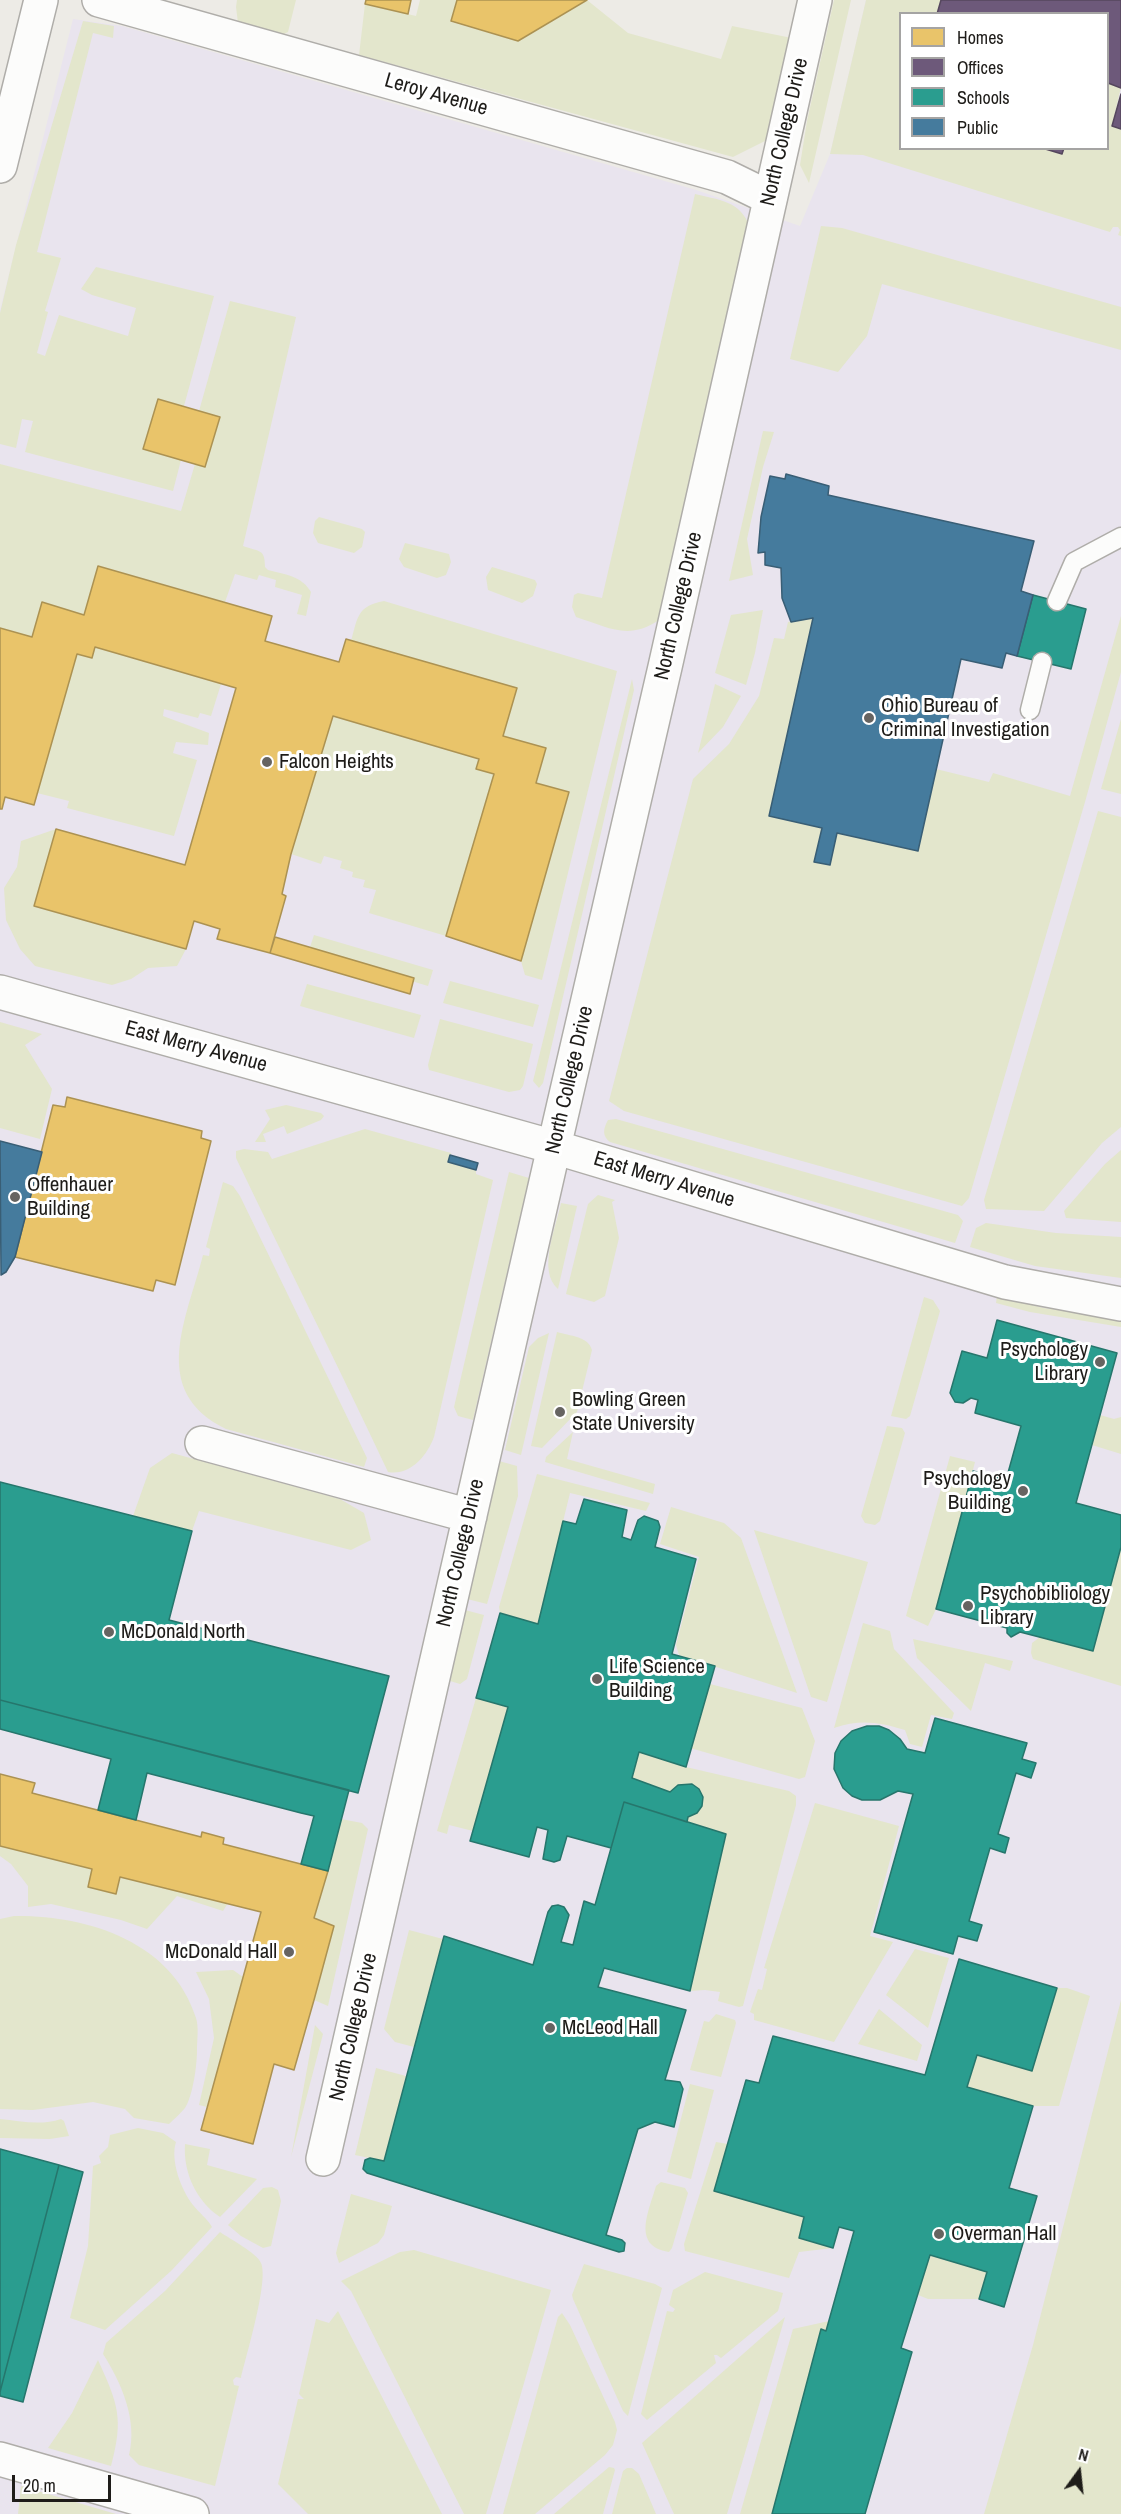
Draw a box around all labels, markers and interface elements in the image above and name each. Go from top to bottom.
legend [899,12,1109,150]
text: Homes [957,25,1004,50]
text: Offices [957,55,1004,80]
street label: North College Drive [756,56,814,208]
street label: Leroy Avenue [382,68,490,122]
text: Schools [957,85,1010,110]
text: Public [957,115,998,140]
street label: North College Drive [650,530,708,682]
place label: Ohio Bureau of Criminal Investigation [881,693,1049,743]
marker: Ohio Bureau of Criminal Investigation [862,711,876,725]
place label: Falcon Heights [279,749,394,775]
marker: Falcon Heights [260,755,274,769]
street label: North College Drive [541,1004,599,1156]
street label: East Merry Avenue [122,1016,270,1078]
street label: East Merry Avenue [590,1147,738,1213]
place label: Offenhauer Building [27,1172,113,1222]
marker: Offenhauer Building [8,1190,22,1204]
place label: Psychology Library [1000,1337,1088,1387]
marker: Psychology Library [1093,1355,1107,1369]
place label: Bowling Green State University [572,1387,695,1437]
marker: Bowling Green State University [553,1405,567,1419]
place label: Psychology Building [923,1466,1011,1516]
street label: North College Drive [432,1477,490,1629]
marker: Psychology Building [1016,1484,1030,1498]
place label: Psychobibliology Library [980,1581,1110,1631]
marker: Psychobibliology Library [961,1599,975,1613]
place label: McDonald North [121,1619,245,1645]
marker: McDonald North [102,1625,116,1639]
place label: Life Science Building [609,1654,705,1704]
marker: Life Science Building [590,1672,604,1686]
place label: McDonald Hall [165,1939,277,1965]
marker: McDonald Hall [282,1945,296,1959]
street label: North College Drive [325,1951,383,2103]
place label: McLeod Hall [562,2015,658,2041]
marker: McLeod Hall [543,2021,557,2035]
place label: Overman Hall [951,2221,1056,2247]
marker: Overman Hall [932,2227,946,2241]
north arrow [1049,2442,1109,2502]
text: N [1076,2443,1091,2466]
scale bar [15,2463,114,2501]
text: 20 m [23,2473,56,2498]

